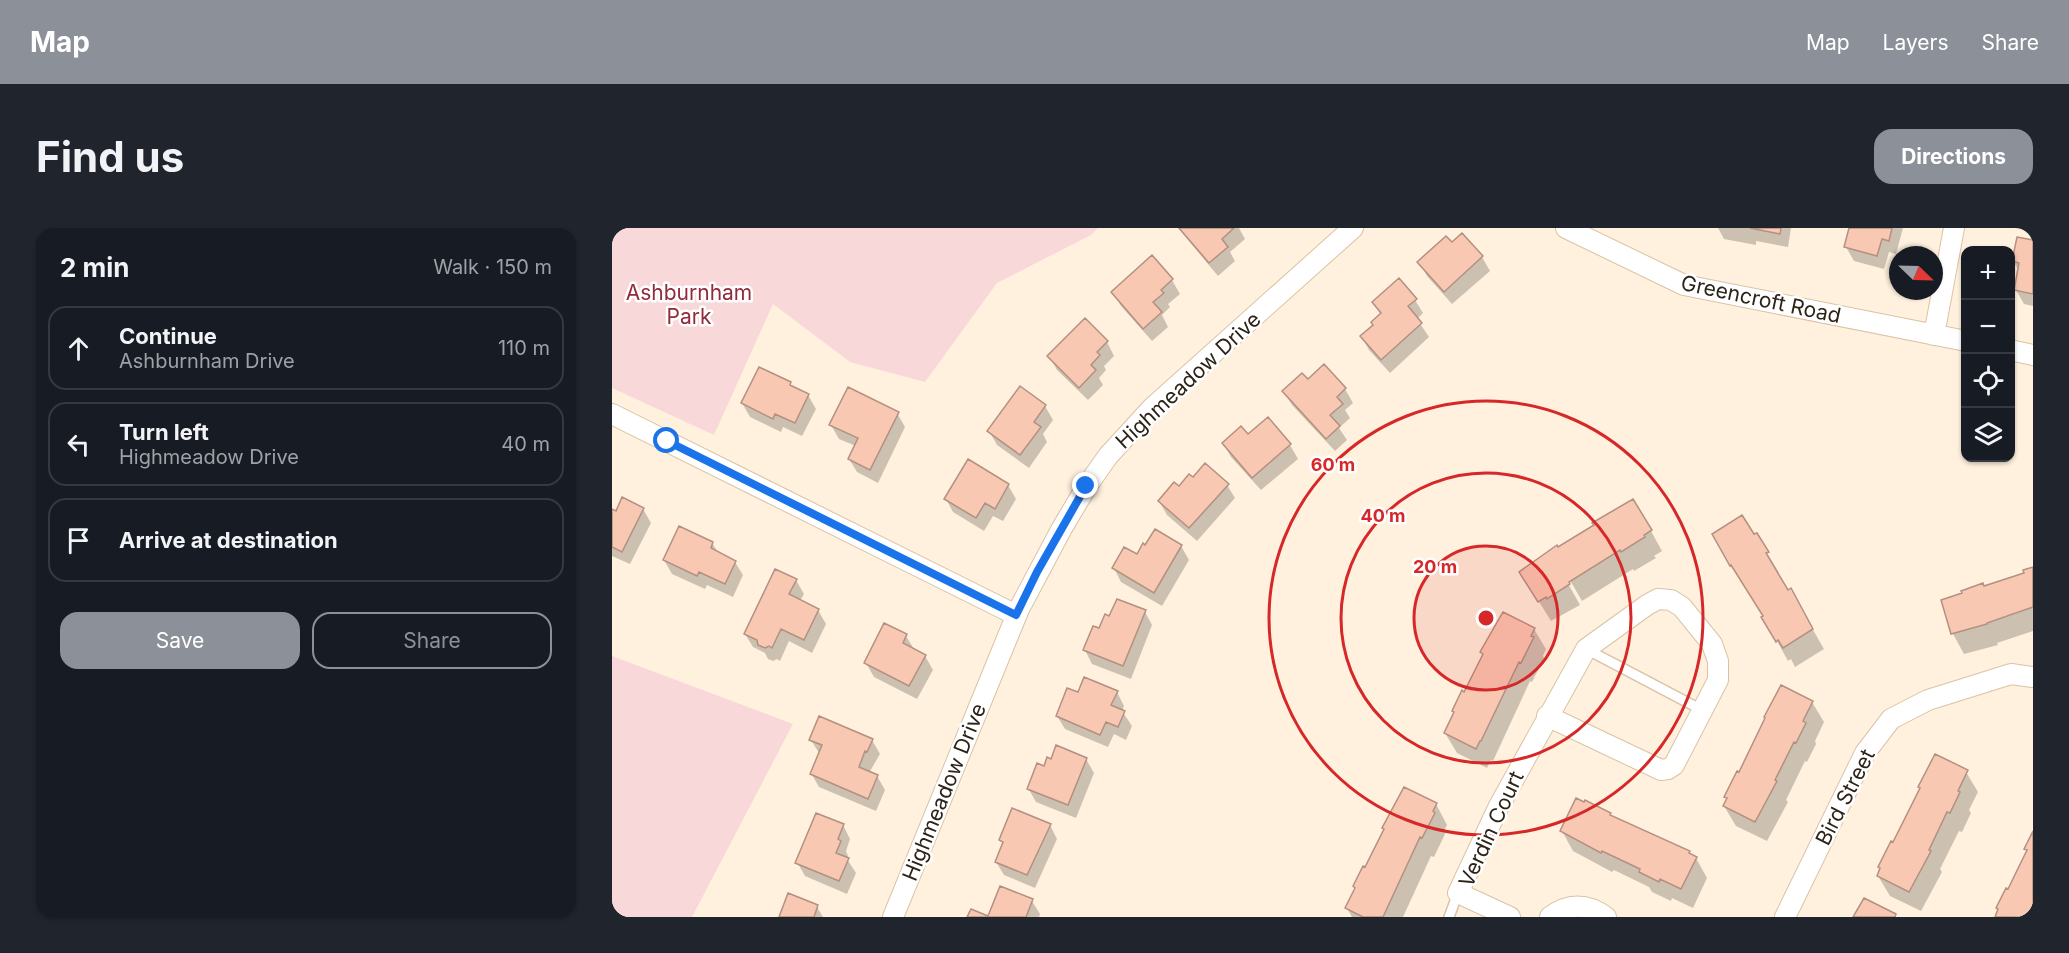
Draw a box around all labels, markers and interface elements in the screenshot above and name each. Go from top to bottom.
text: Map [30,25,90,59]
text: Map [1806,30,1850,55]
text: Layers [1883,30,1949,55]
text: Share [1982,30,2039,55]
button: Directions [1874,129,2033,184]
text: Find us [36,131,184,182]
north arrow [1889,246,1943,300]
map controls [1961,246,2015,462]
button: + [1961,246,2015,300]
text: 2 min [60,252,130,283]
text: Walk · 150 m [433,255,552,279]
street label: Greencroft Road [1679,270,1843,328]
park label: Ashburnham Park [626,280,752,329]
button: − [1961,300,2015,354]
street label: Highmeadow Drive [1110,306,1266,454]
text: Continue [119,323,217,349]
icon: ahead [62,332,95,365]
text: 110 m [498,336,550,360]
text: Ashburnham Drive [119,349,295,373]
button: locate [1961,354,2015,408]
button: layers [1961,408,2015,462]
text: Turn left [119,419,209,445]
route start [653,427,679,453]
icon: left [62,428,95,461]
text: 40 m [501,432,550,456]
text: Highmeadow Drive [119,445,299,469]
text: 60 m [1311,454,1355,475]
route end [1072,472,1098,498]
text: 40 m [1361,505,1406,526]
icon: arrive [62,524,95,557]
text: Arrive at destination [119,527,338,553]
text: 20 m [1413,556,1457,577]
centre of rings [1476,608,1496,628]
button: Save [60,612,300,669]
button: Share [312,612,552,669]
street label: Highmeadow Drive [897,700,991,884]
street label: Bird Street [1810,745,1880,849]
street label: Verdin Court [1453,767,1529,891]

